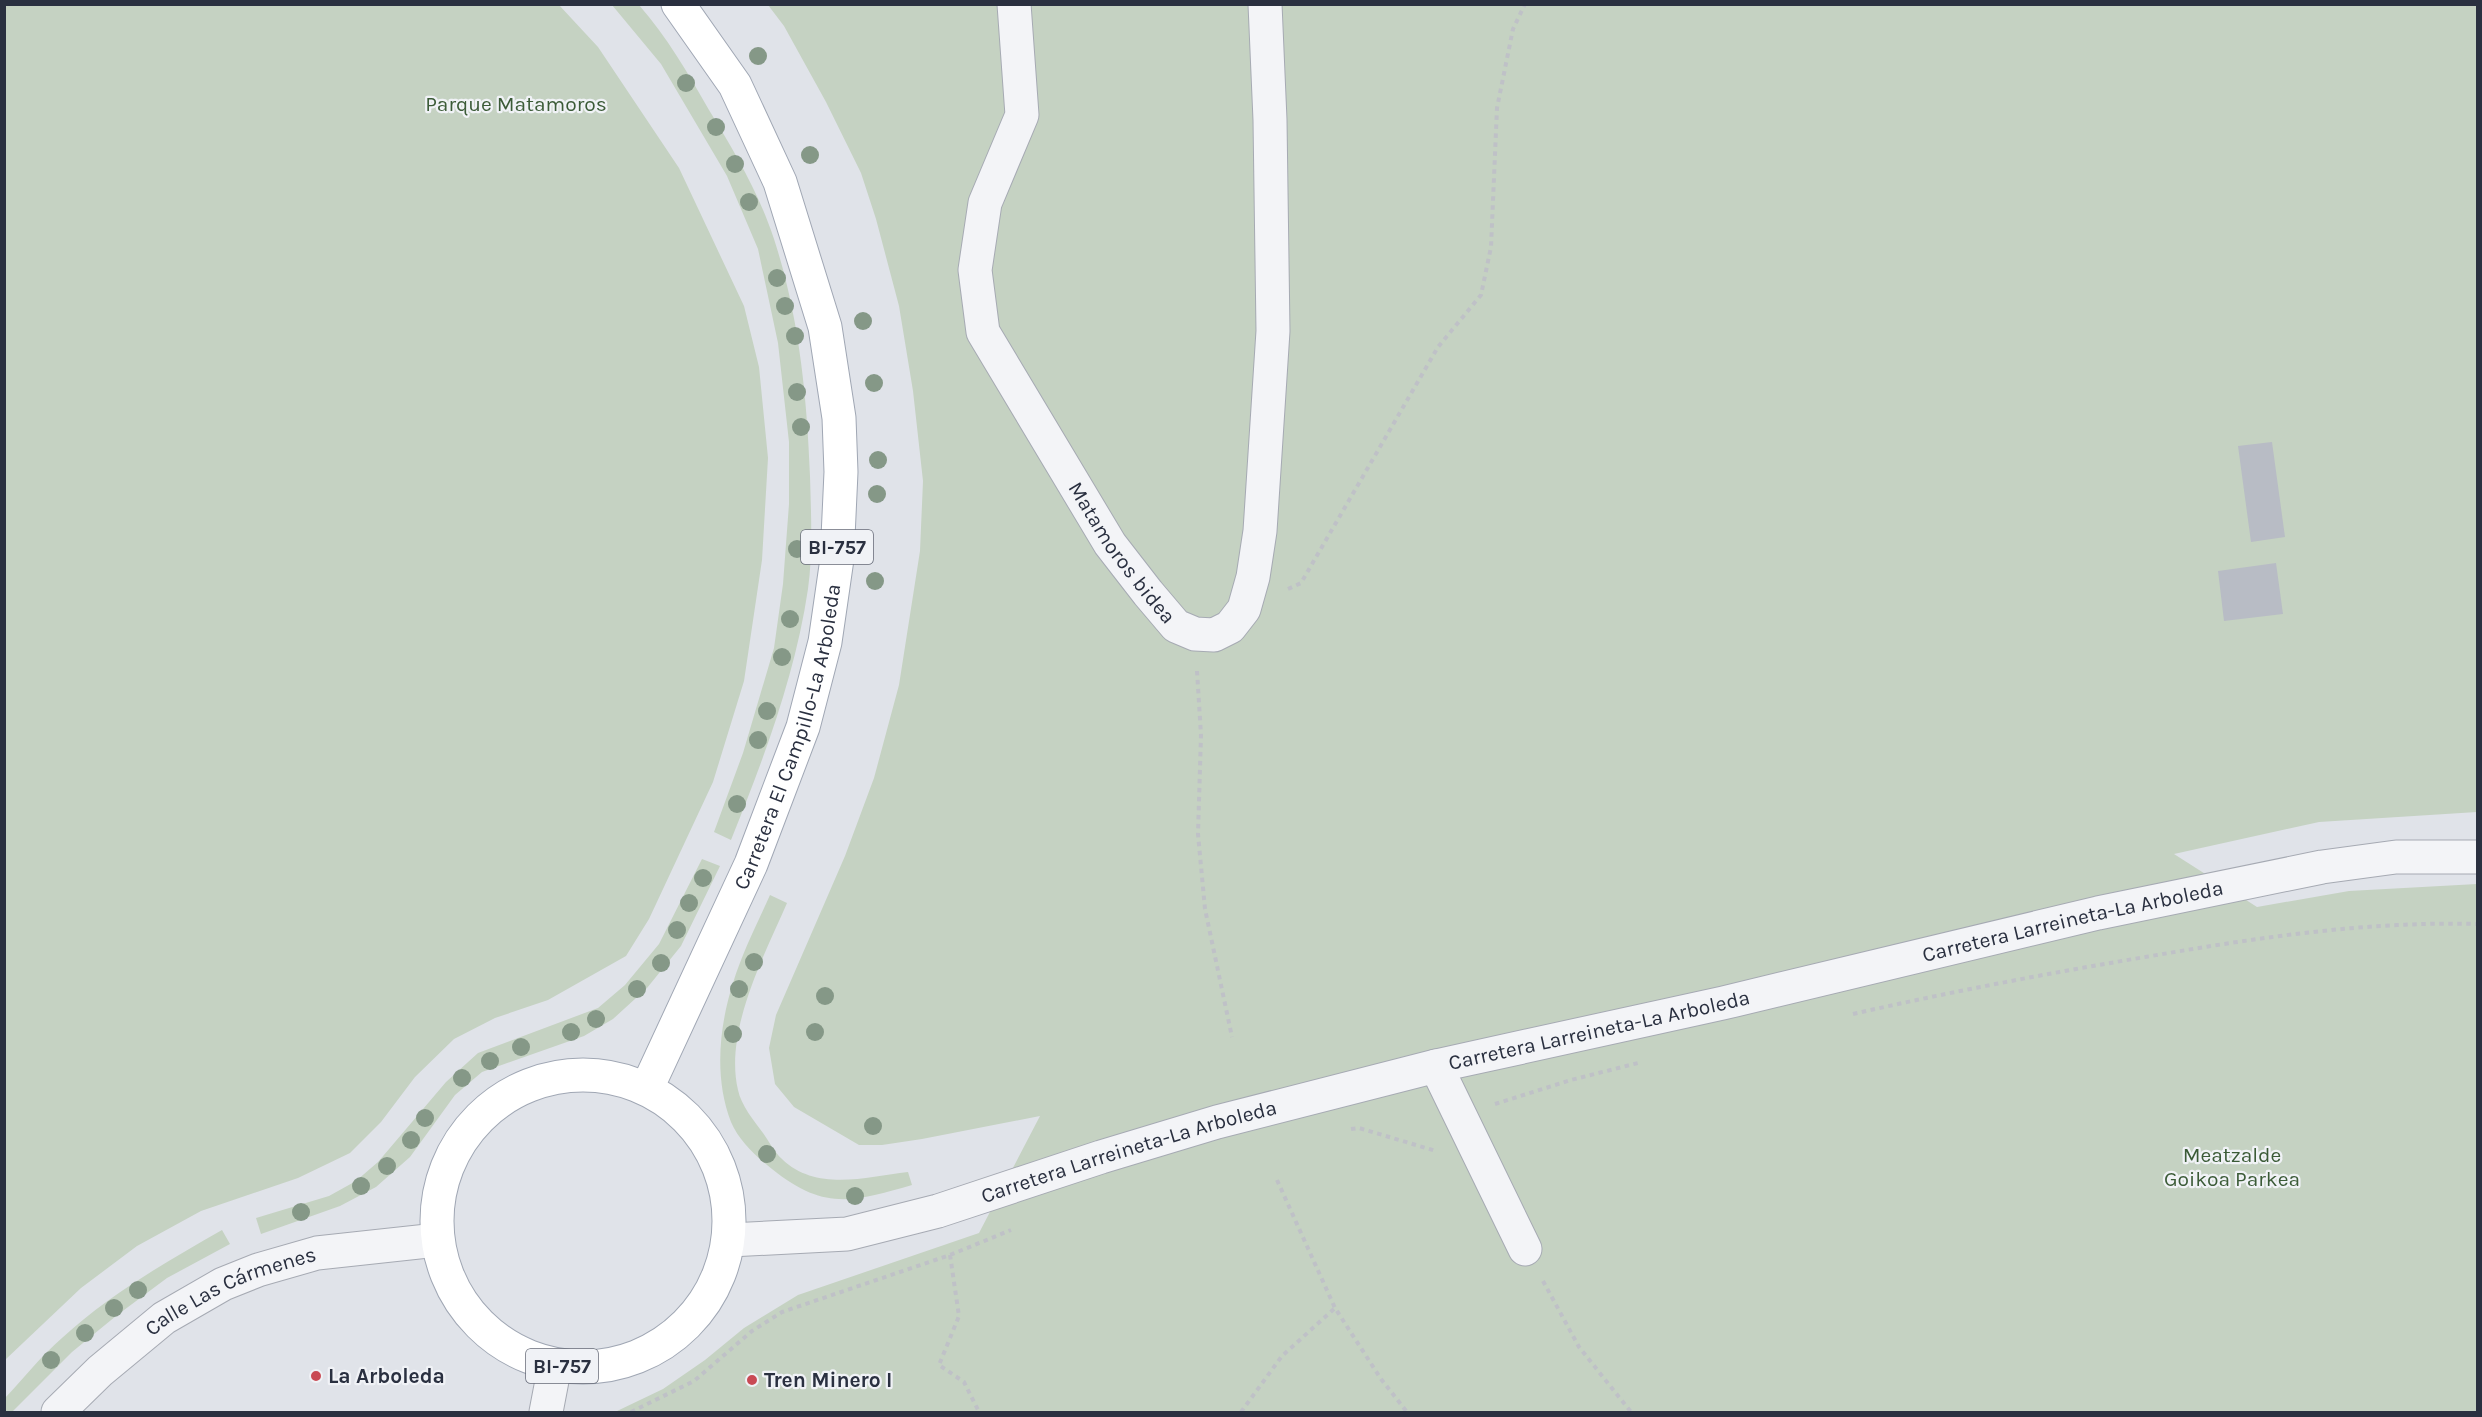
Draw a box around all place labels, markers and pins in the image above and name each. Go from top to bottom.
place label: La Arboleda [328,1364,445,1388]
place label: Tren Minero I [764,1368,892,1392]
marker: La Arboleda [309,1369,323,1383]
marker: Tren Minero I [745,1373,759,1387]

